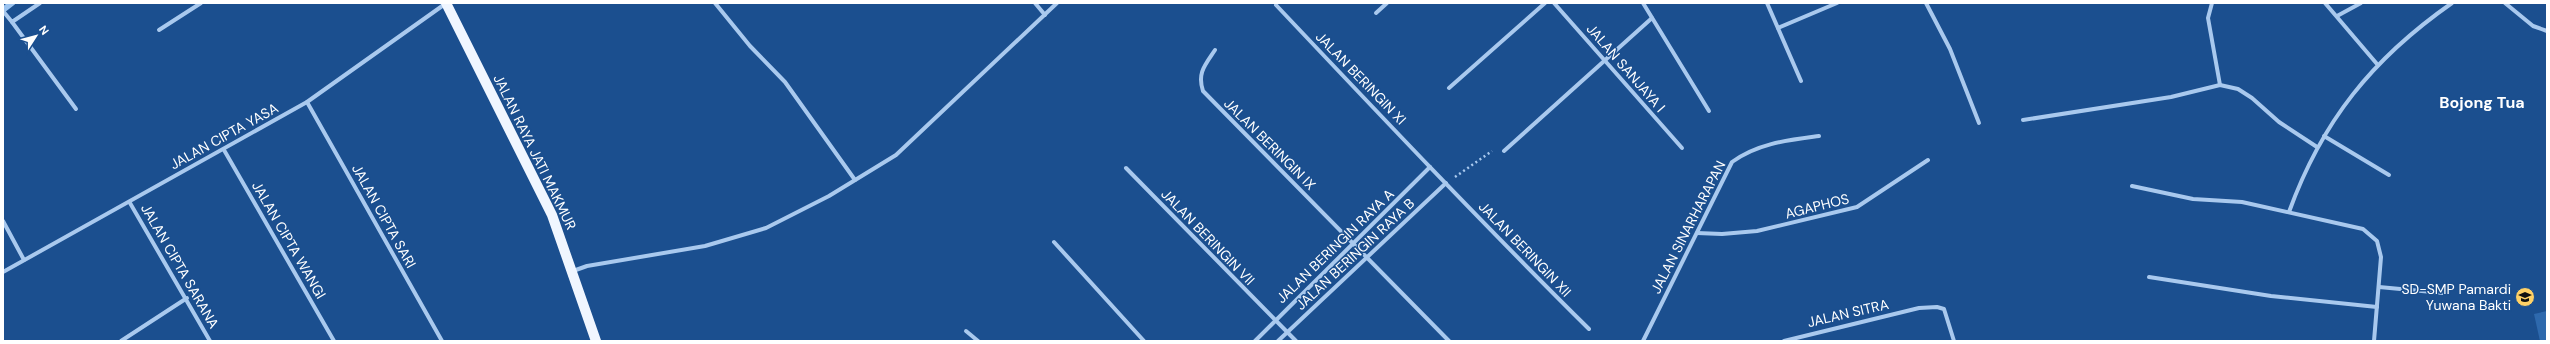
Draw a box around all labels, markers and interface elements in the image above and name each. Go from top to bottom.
north arrow [16,16,56,56]
street label: JALAN SANJAYA I [1583,20,1669,116]
text: N [36,23,52,37]
street label: JALAN BERINGIN XI [1312,28,1410,128]
street label: JALAN RAYA JATI MAKMUR [489,71,581,233]
district label: Bojong Tua [2439,92,2525,113]
street label: JALAN BERINGIN IX [1220,94,1320,194]
street label: JALAN CIPTA YASA [167,99,281,173]
street label: JALAN SINARHARAPAN [1647,157,1729,297]
street label: JALAN CIPTA SARI [348,161,420,271]
street label: JALAN CIPTA WANGI [248,178,330,302]
street label: JALAN BERINGIN VII [1157,185,1259,289]
street label: JALAN BERINGIN RAYA A [1272,185,1398,307]
street label: AGAPHOS [1783,189,1851,223]
street label: JALAN BERINGIN RAYA B [1292,194,1418,314]
street label: JALAN BERINGIN XII [1475,197,1575,301]
street label: JALAN CIPTA SARANA [137,200,223,332]
place label: SD-SMP Pamardi Yuwana Bakti [2401,280,2511,314]
school or university icon: SD-SMP Pamardi Yuwana Bakti [2514,286,2536,308]
street label: JALAN SITRA [1806,295,1890,331]

